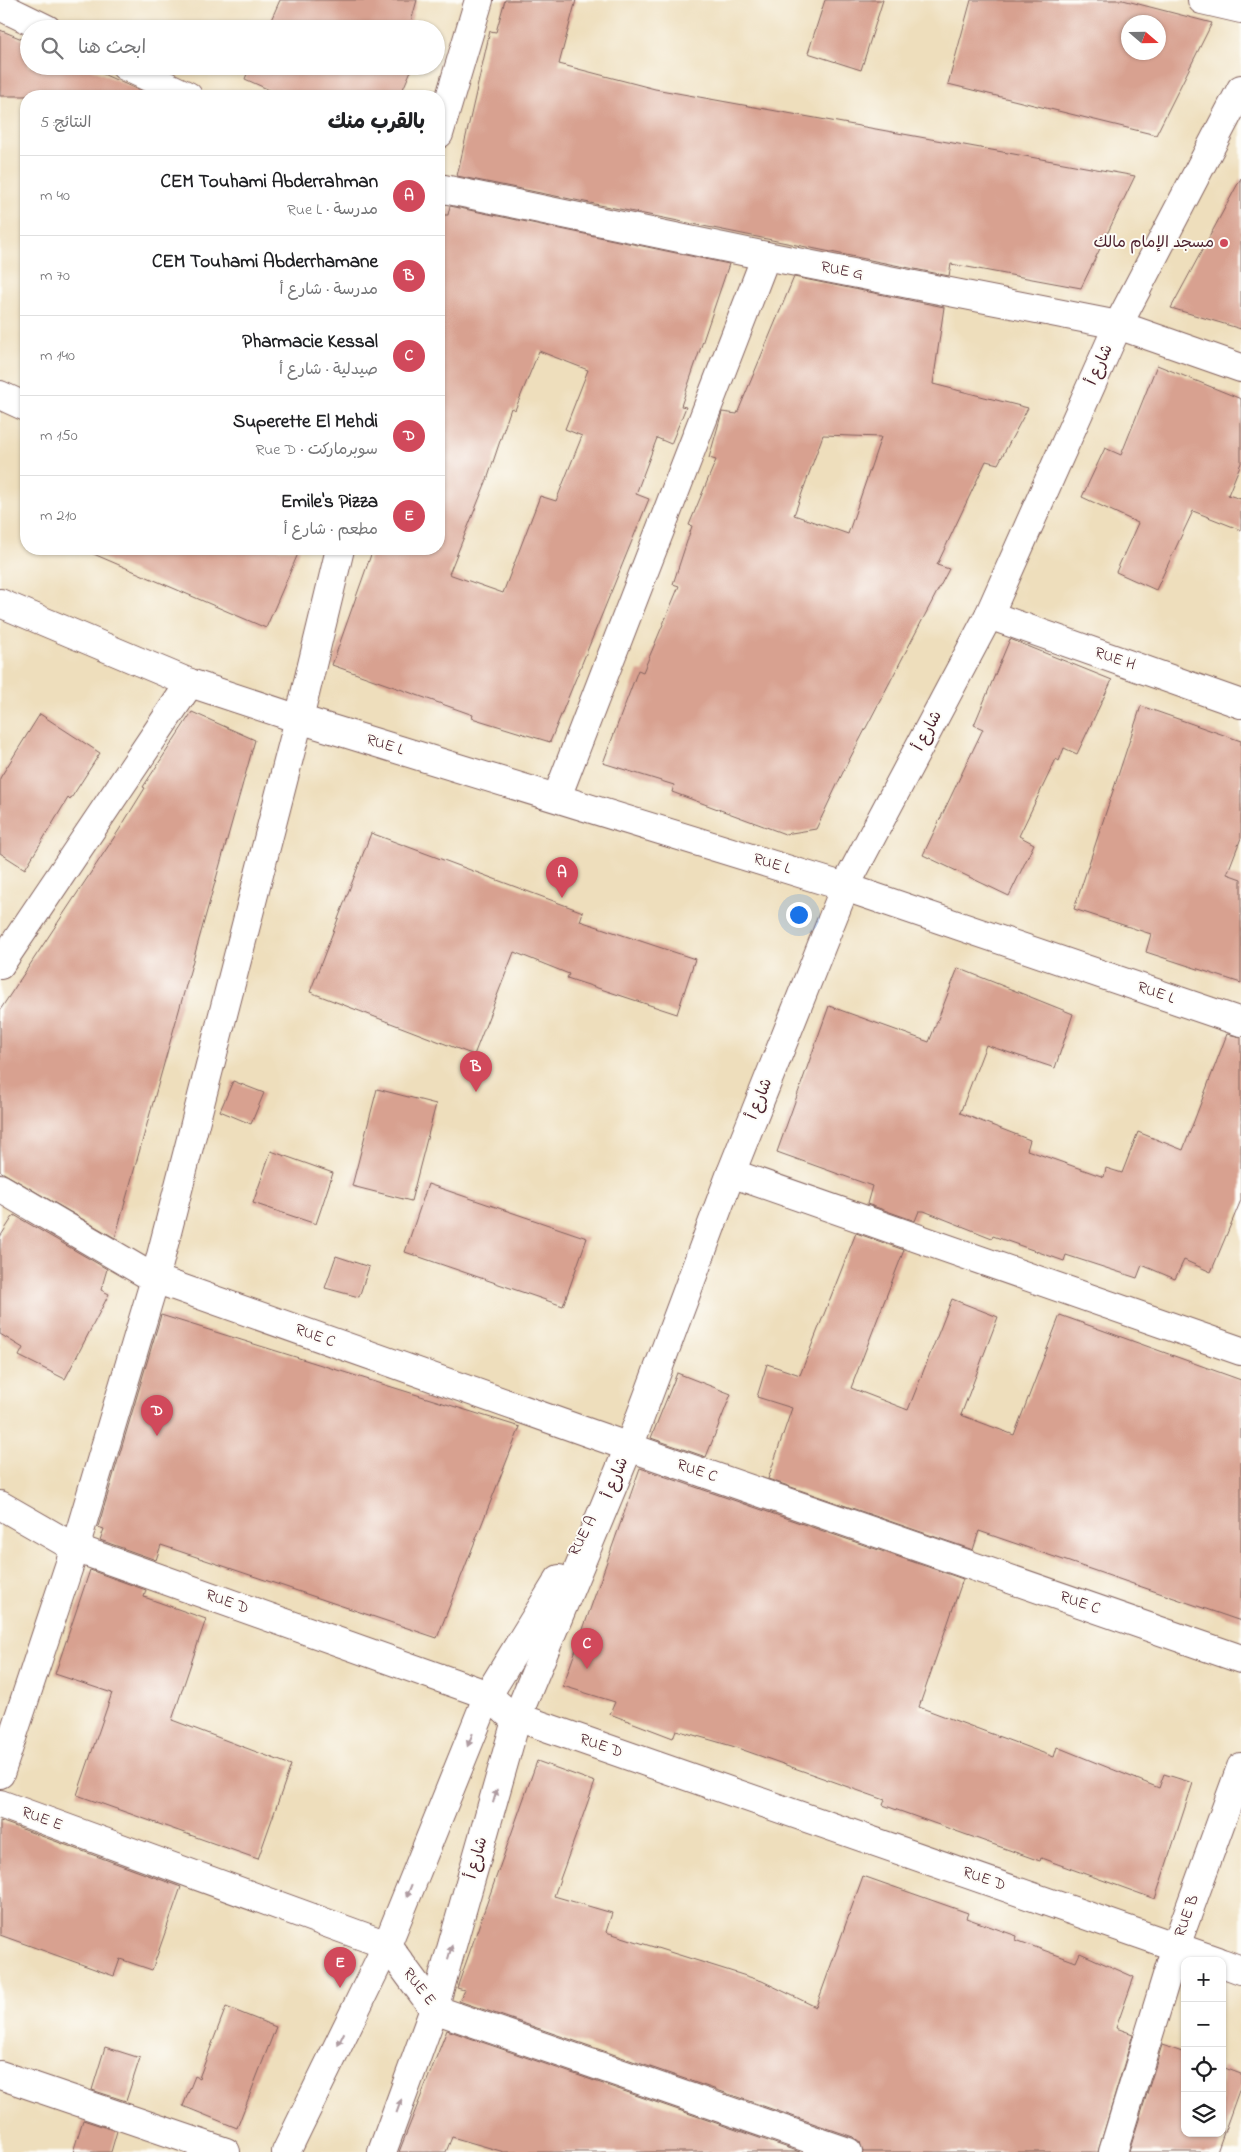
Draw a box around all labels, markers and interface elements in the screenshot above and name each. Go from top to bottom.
north arrow [1121,15,1166,60]
search box [20,20,445,75]
icon: search [38,34,66,62]
text: ابحث هنا [78,35,146,62]
text: بالقرب منك [328,108,425,138]
text: النتائج: 5 [40,111,91,135]
text: CEM Touhami Abderrahman [160,169,378,196]
text: 40 m [40,184,70,208]
text: A [404,184,414,208]
text: مدرسة · Rue L [287,198,378,222]
place label: مسجد الإمام مالك [1093,231,1214,255]
marker: مسجد الإمام مالك [1218,237,1230,249]
text: CEM Touhami Abderrhamane [152,249,378,276]
street label: RUE G [819,255,865,287]
text: 70 m [40,264,70,288]
text: B [404,264,414,288]
text: مدرسة · شارع أ [279,278,378,302]
text: Pharmacie Kessal [242,329,378,356]
street label: شارع أ [1080,341,1120,389]
text: 140 m [40,344,75,368]
text: C [405,344,413,368]
text: صيدلية · شارع أ [279,358,378,382]
text: Superette El Mehdi [233,409,378,436]
text: 150 m [40,424,78,448]
text: D [403,424,415,448]
text: سوبرماركت · Rue D [255,438,378,462]
text: Emile's Pizza [281,489,378,516]
text: 210 m [40,504,76,528]
text: E [404,504,414,528]
text: مطعم · شارع أ [284,518,378,542]
street label: RUE H [1091,641,1139,677]
street label: شارع أ [907,707,949,755]
street label: RUE L [363,728,407,762]
street label: RUE L [750,847,794,881]
pin: A [546,857,578,898]
your location [786,902,812,928]
street label: RUE L [1134,975,1178,1011]
pin: B [460,1051,492,1092]
street label: شارع أ [741,1075,779,1123]
street label: RUE C [291,1318,339,1354]
pin: D [141,1395,173,1436]
street label: RUE C [673,1453,721,1489]
street label: شارع أ [597,1454,635,1502]
street label: RUE A [562,1511,604,1560]
street label: RUE D [202,1583,252,1621]
street label: RUE C [1056,1585,1104,1621]
pin: C [571,1628,603,1669]
street label: RUE D [576,1727,626,1765]
one-way arrow [466,1733,474,1748]
one-way arrow [491,1788,499,1803]
street label: RUE E [18,1800,66,1838]
street label: شارع أ [460,1834,494,1882]
street label: RUE D [959,1860,1009,1898]
one-way arrow [405,1884,413,1899]
street label: RUE B [1168,1891,1206,1941]
one-way arrow [447,1944,455,1959]
pin: E [324,1947,356,1988]
map controls [1181,1957,1226,2137]
button: + [1181,1957,1226,2002]
street label: RUE E [397,1963,441,2011]
button: − [1181,2002,1226,2047]
one-way arrow [337,2031,346,2046]
button: locate [1181,2047,1226,2092]
button: layers [1181,2092,1226,2137]
one-way arrow [395,2098,403,2113]

